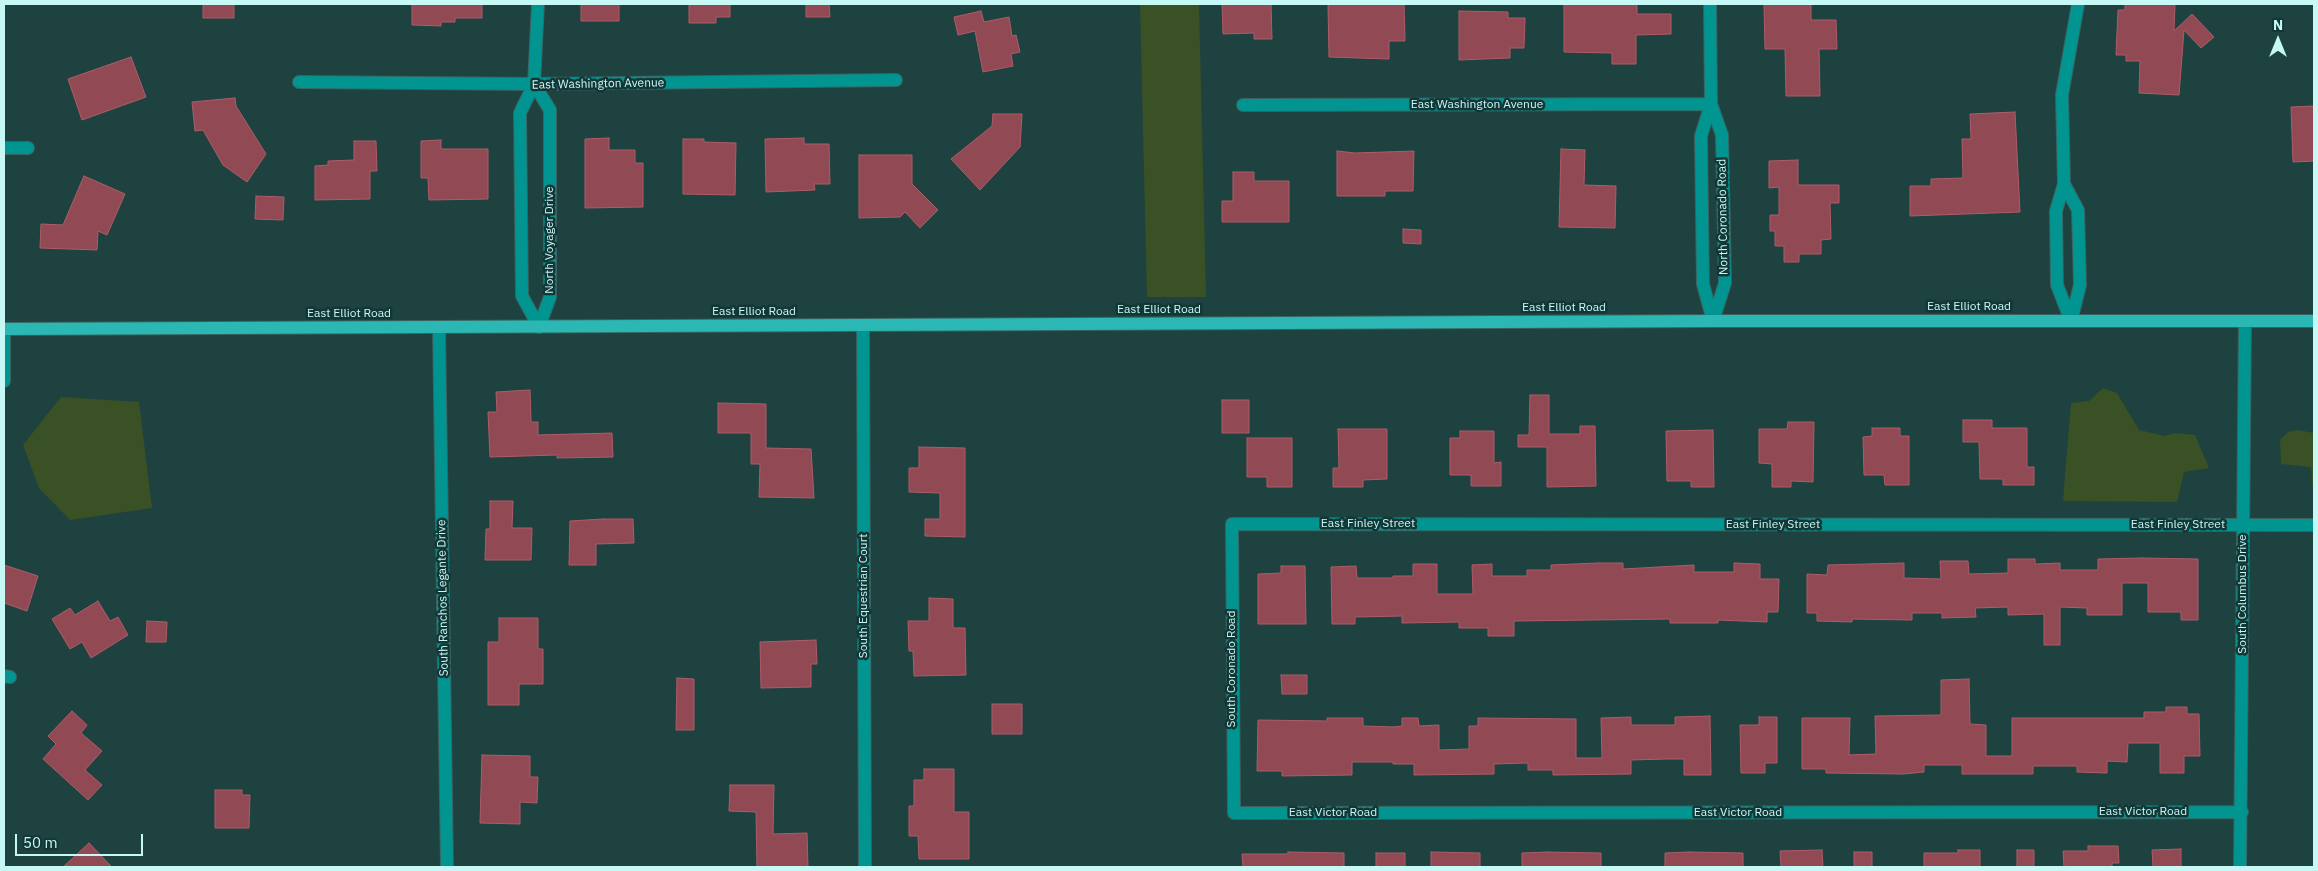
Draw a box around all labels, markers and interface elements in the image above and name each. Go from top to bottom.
north arrow [2253,15,2303,65]
text: N [2273,16,2283,34]
street label: East Washington Avenue [532,76,664,92]
street label: East Washington Avenue [1411,98,1543,112]
street label: North Coronado Road [1715,159,1731,275]
street label: North Voyager Drive [543,186,557,294]
street label: East Elliot Road [1927,300,2011,314]
street label: East Elliot Road [1522,301,1606,315]
street label: East Elliot Road [1117,303,1201,317]
street label: East Elliot Road [712,305,796,319]
street label: East Elliot Road [307,307,391,321]
street label: East Finley Street [1321,517,1415,531]
street label: East Finley Street [1726,518,1820,532]
street label: East Finley Street [2131,518,2225,532]
street label: South Ranchos Legante Drive [434,519,452,677]
street label: South Equestrian Court [857,534,871,658]
street label: South Columbus Drive [2236,534,2250,654]
street label: South Coronado Road [1225,611,1239,727]
street label: East Victor Road [2099,805,2187,819]
street label: East Victor Road [1289,806,1377,820]
street label: East Victor Road [1694,806,1782,820]
scale bar [18,824,145,856]
text: 50 m [23,833,58,852]

